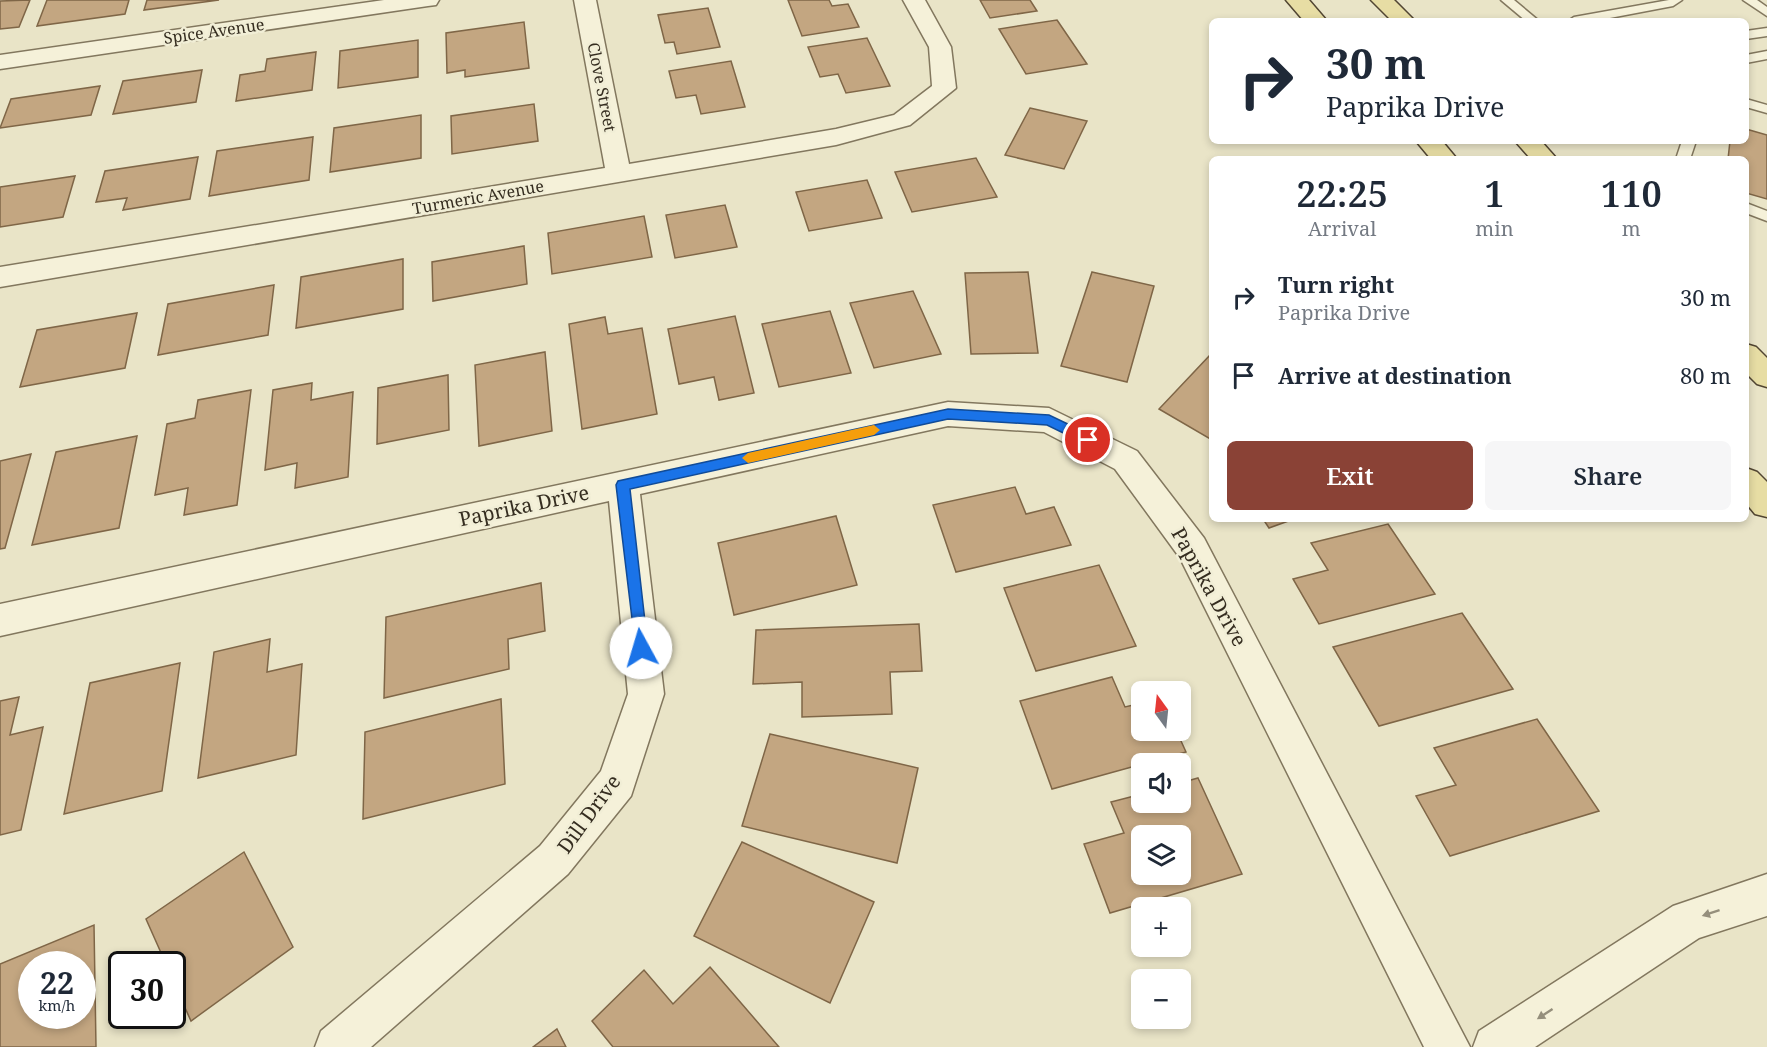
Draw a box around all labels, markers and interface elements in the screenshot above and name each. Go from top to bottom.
street label: Spice Avenue [162,13,266,49]
text: 30 m [1326,34,1426,91]
street label: Clove Street [583,40,622,134]
icon: right [1227,42,1305,120]
text: Paprika Drive [1326,88,1505,125]
text: 22:25 [1296,169,1388,218]
text: 1 [1484,169,1505,218]
text: 110 [1601,169,1662,218]
street label: Turmeric Avenue [411,175,545,219]
text: Arrival [1308,215,1376,242]
text: min [1475,215,1514,242]
text: m [1622,215,1641,242]
text: Turn right [1278,269,1394,299]
icon: right [1227,281,1260,314]
text: 30 m [1680,282,1731,312]
text: Paprika Drive [1278,299,1410,326]
icon: arrive [1227,359,1260,392]
text: Arrive at destination [1278,360,1512,390]
text: 80 m [1680,360,1731,390]
pin [1062,414,1113,465]
icon: arrive [1071,423,1104,456]
button: Exit [1227,441,1473,510]
button: Share [1485,441,1731,510]
street label: Paprika Drive [456,479,591,532]
street label: Paprika Drive [1166,522,1253,651]
position arrow [609,616,673,680]
north arrow [1131,681,1191,741]
map controls [1131,681,1191,1029]
button: sound [1131,753,1191,813]
street label: Dill Drive [551,769,626,859]
button: layers [1131,825,1191,885]
button: + [1131,897,1191,957]
one-way arrow [1702,909,1720,918]
speed limit sign: 30 [108,951,186,1029]
text: 22 [40,962,74,1003]
button: − [1131,969,1191,1029]
text: km/h [39,995,75,1015]
one-way arrow [1538,1008,1554,1020]

